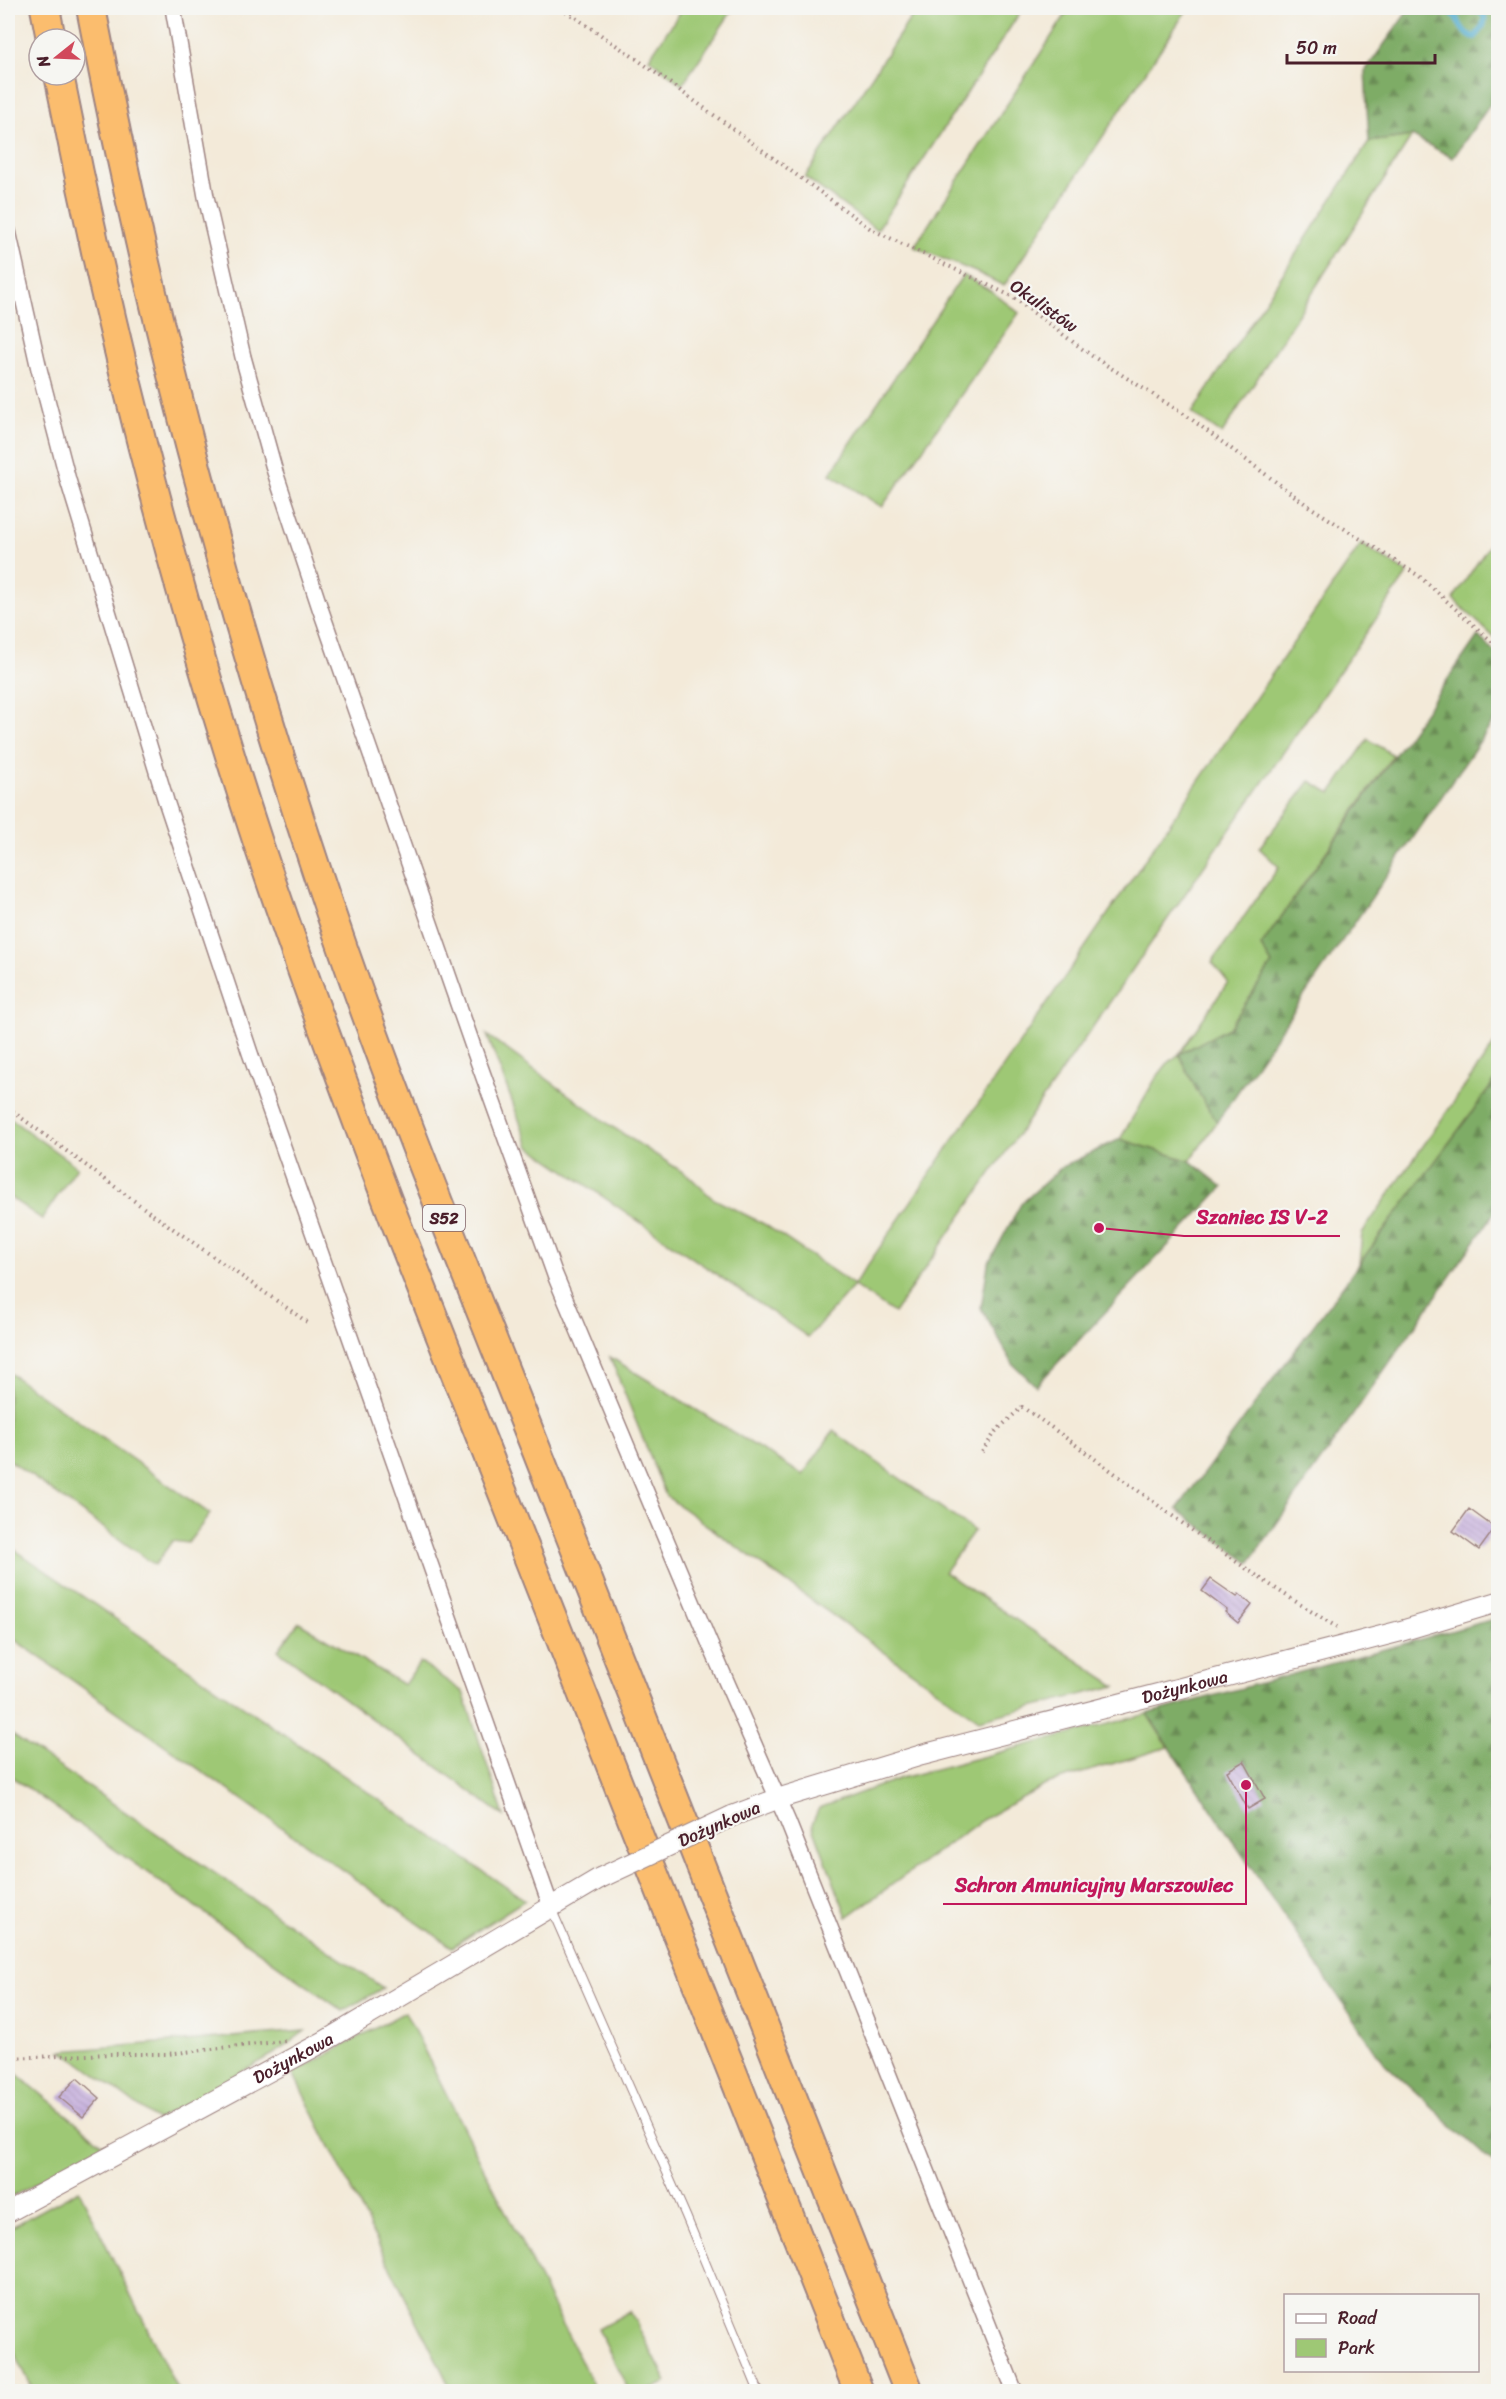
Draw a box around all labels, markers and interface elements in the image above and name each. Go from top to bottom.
north arrow [27,27,87,87]
scale bar [1287,27,1436,65]
text: 50 m [1296,32,1337,64]
text: N [27,51,59,72]
street label: Okulistów [1003,271,1086,342]
callout: Szaniec IS V-2 [1184,1198,1340,1236]
text: Szaniec IS V-2 [1195,1200,1328,1235]
road number: S52 [423,1205,465,1231]
street label: Dożynkowa [1138,1661,1231,1713]
street label: Dożynkowa [672,1792,766,1856]
callout: Schron Amunicyjny Marszowiec [943,1866,1246,1904]
text: Schron Amunicyjny Marszowiec [954,1868,1234,1903]
street label: Dożynkowa [247,2023,340,2093]
legend [1284,2294,1479,2372]
text: Road [1338,2302,1378,2334]
text: Park [1338,2332,1375,2364]

